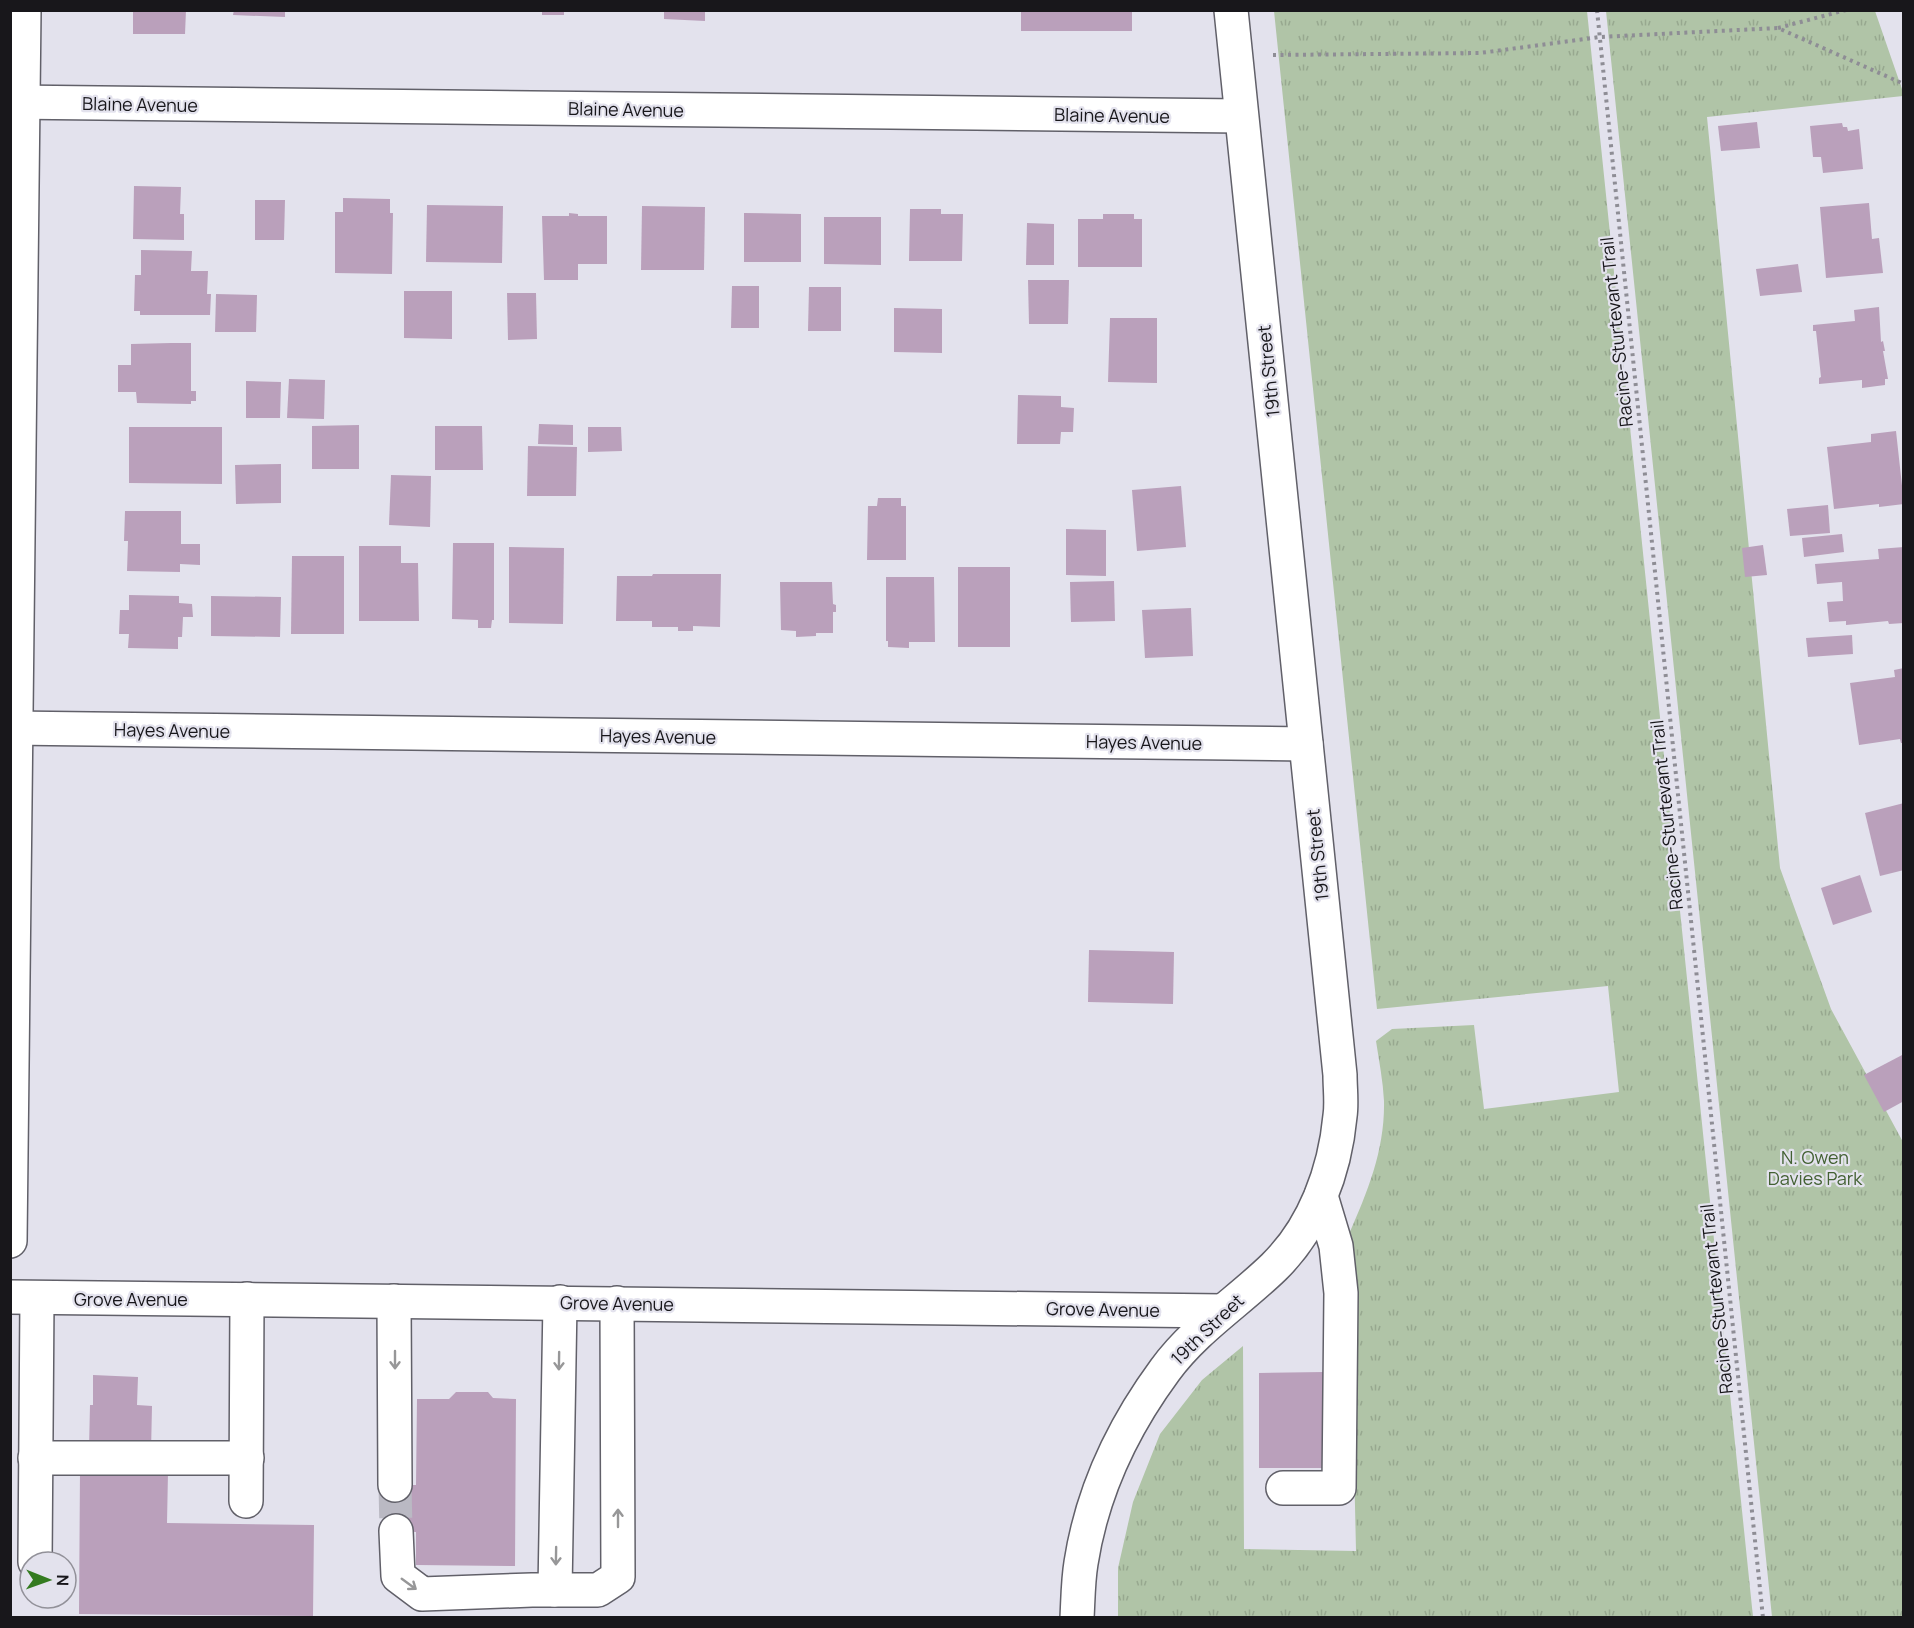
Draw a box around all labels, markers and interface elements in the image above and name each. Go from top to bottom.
street label: Blaine Avenue [82,91,198,117]
street label: Blaine Avenue [568,96,684,122]
street label: Blaine Avenue [1054,102,1170,128]
street label: Racine-Sturtevant Trail [1594,236,1638,428]
street label: 19th Street [1251,324,1285,418]
street label: Hayes Avenue [114,717,230,743]
street label: Racine-Sturtevant Trail [1644,719,1688,911]
street label: Hayes Avenue [600,723,716,749]
street label: Hayes Avenue [1086,729,1202,755]
street label: 19th Street [1300,808,1334,902]
park label: N. Owen Davies Park [1768,1145,1863,1190]
street label: Racine-Sturtevant Trail [1694,1203,1738,1395]
street label: Grove Avenue [74,1287,188,1311]
street label: 19th Street [1165,1288,1249,1370]
street label: Grove Avenue [560,1290,674,1316]
street label: Grove Avenue [1046,1296,1160,1322]
one-way arrow [389,1349,401,1369]
one-way arrow [554,1350,565,1370]
one-way arrow [612,1509,623,1529]
one-way arrow [550,1545,562,1565]
north arrow [18,1550,78,1610]
text: N [52,1574,74,1586]
one-way arrow [401,1578,417,1590]

